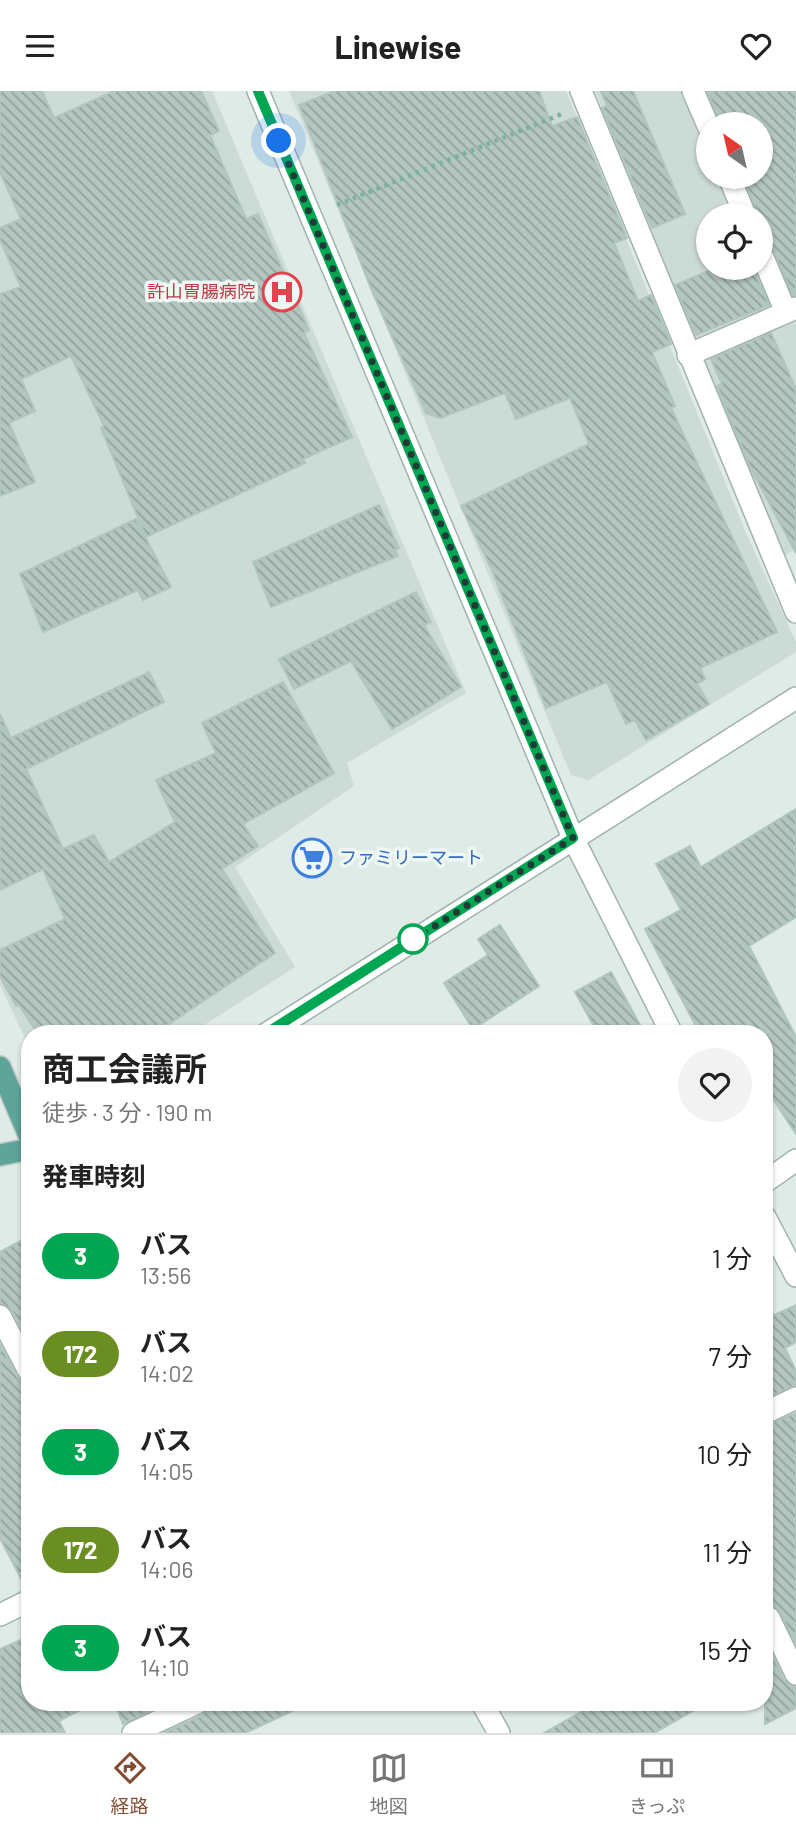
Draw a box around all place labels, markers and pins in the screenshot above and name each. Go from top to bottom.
hospital icon: 許山胃腸病院 [261,271,303,313]
place label: 許山胃腸病院 [147,280,255,302]
supermarket icon: ファミリーマート [291,837,333,879]
place label: ファミリーマート [339,846,483,868]
unlabelled marker [398,924,428,954]

